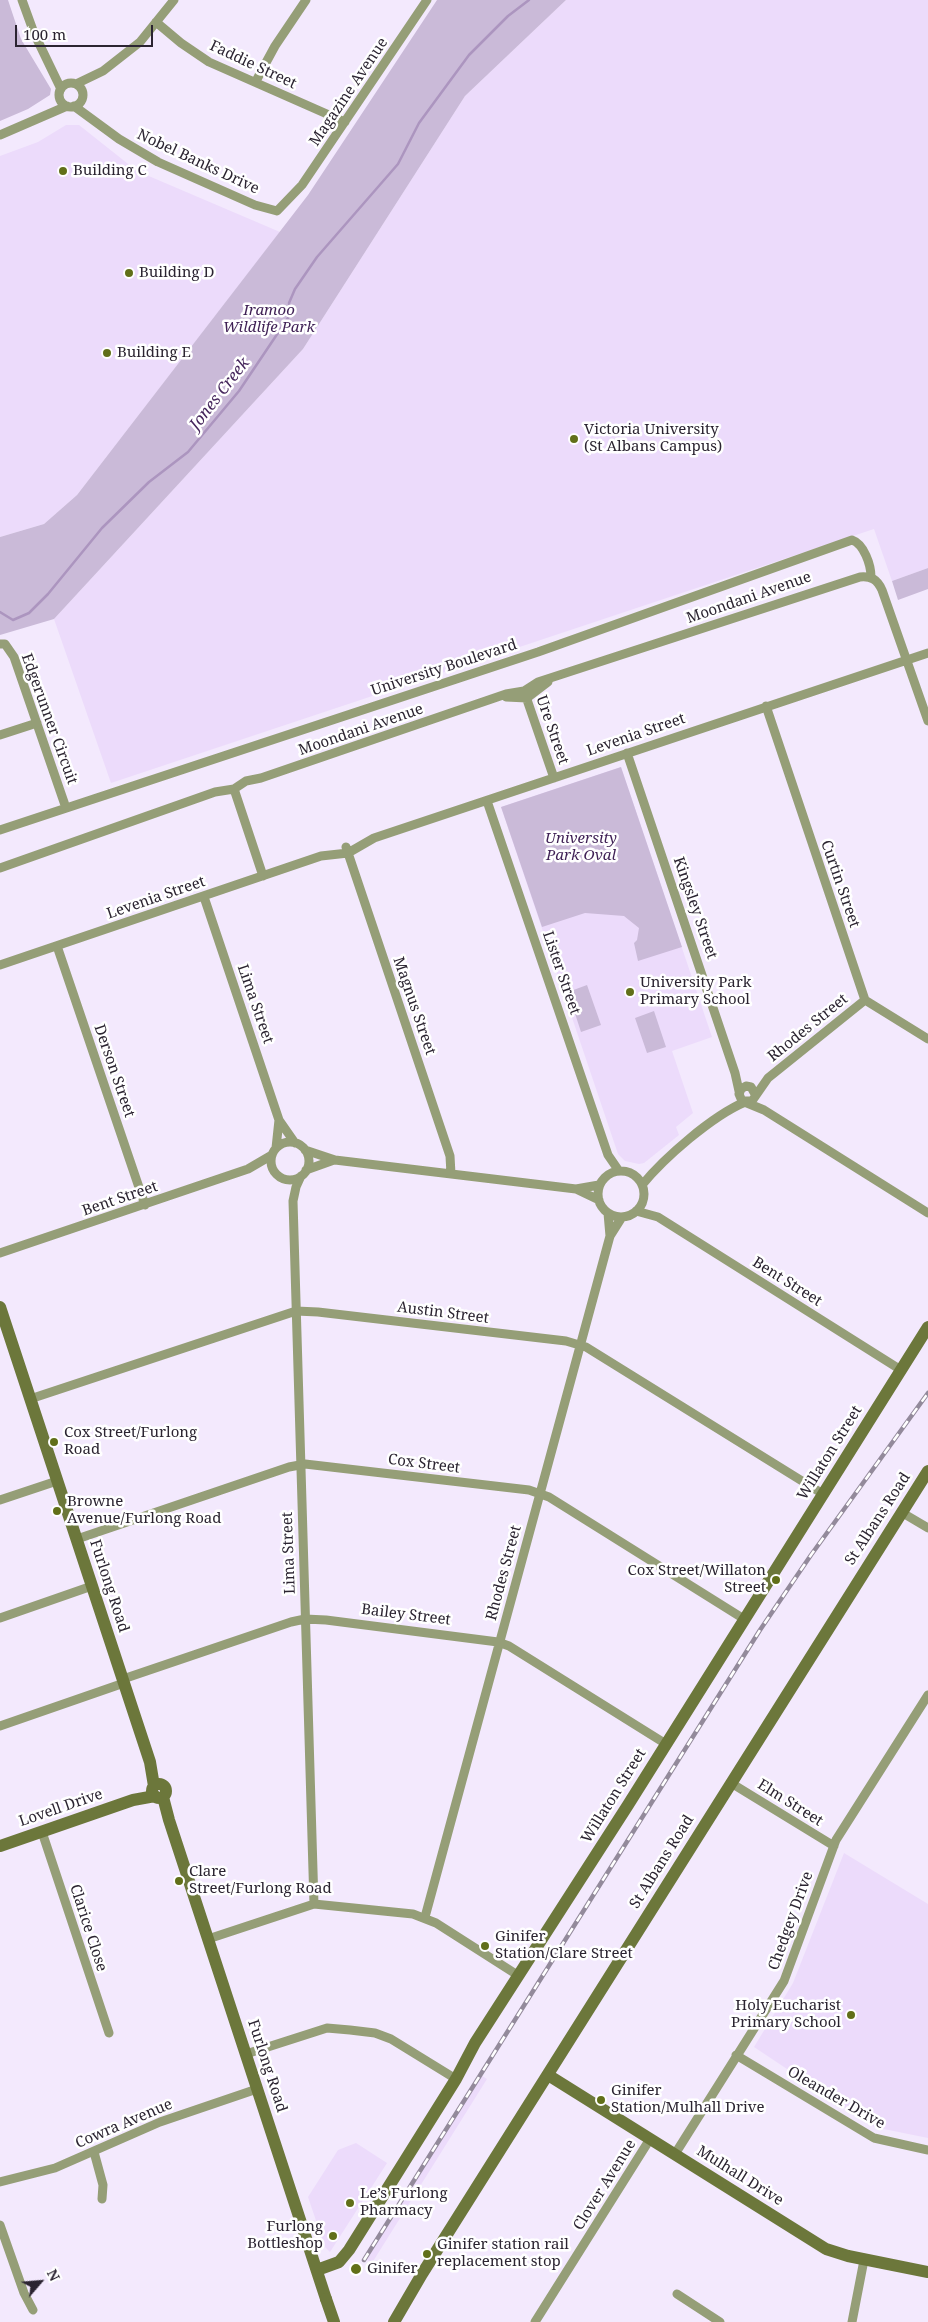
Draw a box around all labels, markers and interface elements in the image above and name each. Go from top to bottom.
scale bar [18,15,155,47]
text: 100 m [23,24,66,44]
street label: Magazine Avenue [306,34,392,150]
street label: Faddie Street [207,37,299,93]
street label: Nobel Banks Drive [134,126,262,198]
place label: Building C [73,162,147,180]
marker: Building C [57,165,69,177]
place label: Building D [139,264,214,282]
marker: Building D [123,267,135,279]
park label: Iramoo Wildlife Park [223,302,315,337]
place label: Building E [117,344,191,362]
marker: Building E [101,347,113,359]
water label: Jones Creek [186,354,254,434]
place label: Victoria University (St Albans Campus) [584,421,722,456]
marker: Victoria University (St Albans Campus) [568,433,580,445]
street label: Moondani Avenue [684,568,814,628]
street label: University Boulevard [369,636,519,700]
street label: Edgerunner Circuit [17,651,81,787]
street label: Ure Street [532,693,572,767]
street label: Moondani Avenue [296,700,426,760]
street label: Levenia Street [585,710,687,760]
park label: University Park Oval [545,830,617,865]
street label: Curtin Street [817,838,863,930]
street label: Kingsley Street [669,855,721,961]
street label: Levenia Street [105,873,207,923]
street label: Lister Street [538,929,584,1017]
street label: Magnus Street [389,955,439,1057]
street label: Lima Street [233,962,277,1046]
place label: University Park Primary School [640,974,752,1009]
marker: University Park Primary School [624,986,636,998]
street label: Rhodes Street [764,990,852,1066]
street label: Derson Street [90,1022,138,1120]
street label: Bent Street [80,1178,160,1220]
street label: Bent Street [749,1254,825,1310]
street label: Austin Street [396,1298,490,1328]
street label: Willaton Street [794,1403,866,1503]
place label: Cox Street/Furlong Road [64,1424,197,1459]
marker: Cox Street/Furlong Road [48,1436,60,1448]
street label: Cox Street [387,1451,461,1477]
street label: St Albans Road [841,1469,915,1569]
place label: Browne Avenue/Furlong Road [67,1493,221,1528]
marker: Browne Avenue/Furlong Road [51,1505,63,1517]
street label: Lima Street [279,1511,299,1595]
street label: Rhodes Street [483,1523,525,1623]
street label: Furlong Road [86,1537,132,1635]
place label: Cox Street/Willaton Street [628,1562,766,1597]
marker: Cox Street/Willaton Street [770,1574,782,1586]
street label: Bailey Street [360,1601,452,1629]
street label: Willaton Street [578,1746,650,1846]
street label: Elm Street [754,1776,826,1830]
street label: Lovell Drive [17,1785,105,1831]
street label: St Albans Road [626,1812,698,1912]
place label: Clare Street/Furlong Road [189,1863,332,1898]
street label: Chedgey Drive [765,1869,817,1973]
marker: Clare Street/Furlong Road [173,1875,185,1887]
street label: Clarice Close [65,1882,111,1974]
place label: Ginifer Station/Clare Street [495,1928,633,1963]
marker: Ginifer Station/Clare Street [479,1940,491,1952]
place label: Holy Eucharist Primary School [731,1997,841,2032]
marker: Holy Eucharist Primary School [845,2009,857,2021]
street label: Furlong Road [244,2017,290,2115]
street label: Oleander Drive [784,2063,888,2133]
place label: Ginifer Station/Mulhall Drive [611,2082,765,2117]
marker: Ginifer Station/Mulhall Drive [595,2094,607,2106]
street label: Cowra Avenue [73,2095,175,2153]
street label: Clover Avenue [570,2136,640,2234]
street label: Mulhall Drive [693,2142,787,2210]
place label: Le’s Furlong Pharmacy [360,2185,448,2220]
marker: Le’s Furlong Pharmacy [344,2197,356,2209]
place label: Furlong Bottleshop [247,2218,323,2253]
marker: Furlong Bottleshop [327,2230,339,2242]
place label: Ginifer station rail replacement stop [437,2236,569,2271]
marker: Ginifer station rail replacement stop [421,2248,433,2260]
north arrow [15,2257,65,2307]
place label: Ginifer [367,2260,418,2278]
marker: Ginifer [349,2262,363,2276]
text: N [43,2266,65,2284]

